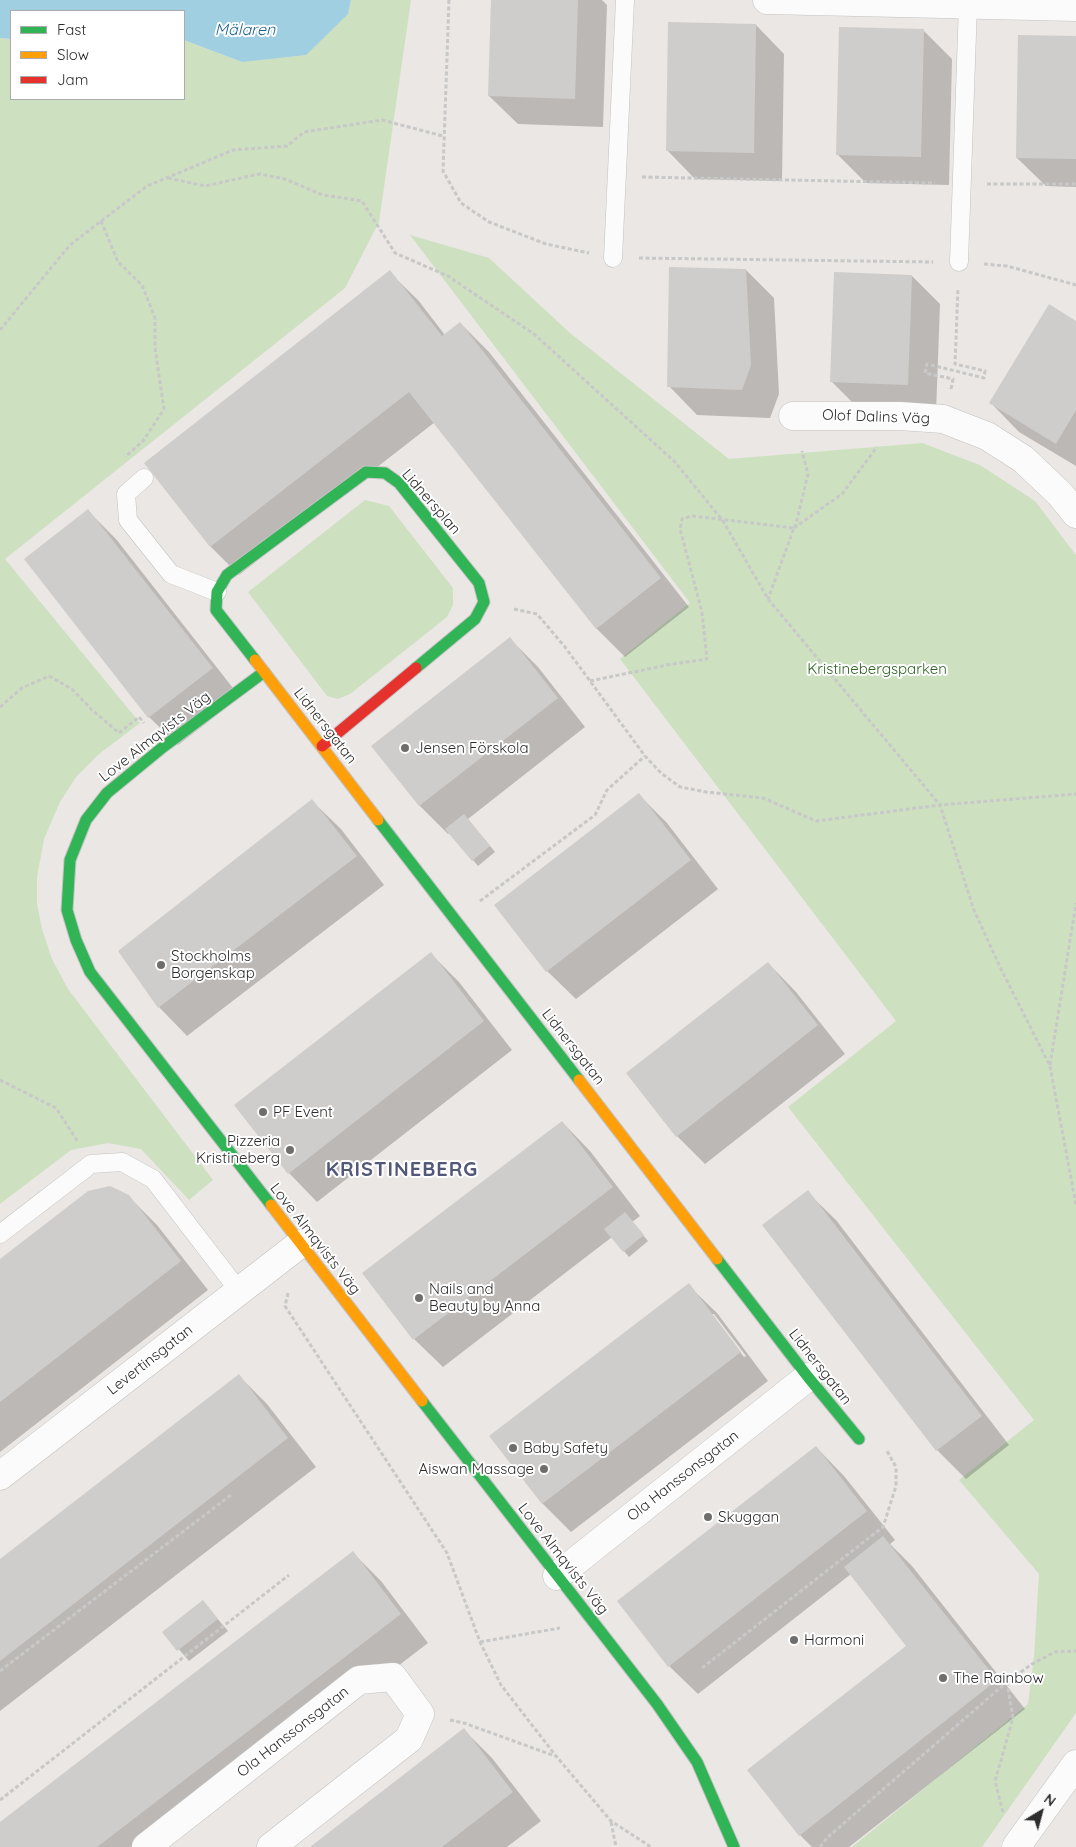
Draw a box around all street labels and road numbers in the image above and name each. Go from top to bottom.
street label: Olof Dalins Väg [822,406,930,428]
street label: Lidnersplan [398,466,464,538]
street label: Lidnersgatan [290,684,360,768]
street label: Love Almqvists Väg [96,688,214,786]
street label: Lidnersgatan [538,1005,608,1089]
street label: Love Almqvists Väg [266,1180,364,1298]
street label: Levertinsgatan [104,1321,196,1399]
street label: Lidnersgatan [785,1325,855,1409]
street label: Ola Hanssonsgatan [624,1427,742,1525]
street label: Love Almqvists Väg [514,1500,612,1618]
street label: Ola Hanssonsgatan [234,1683,352,1781]

